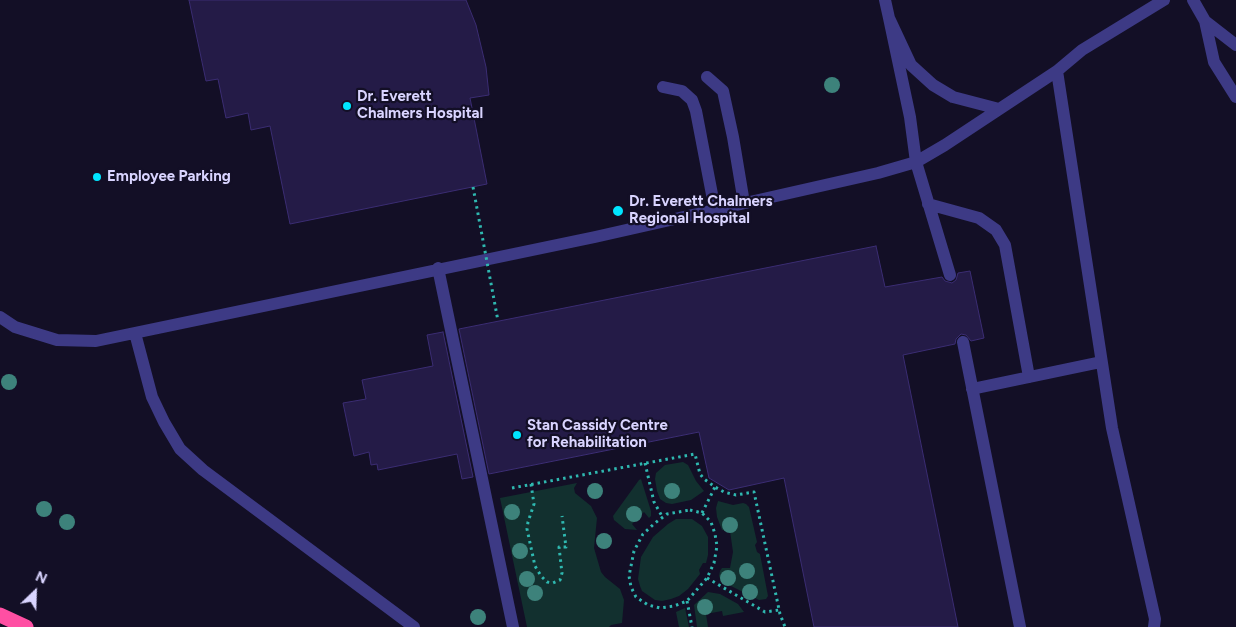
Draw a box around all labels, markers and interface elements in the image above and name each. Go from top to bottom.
place label: Dr. Everett Chalmers Hospital [357,88,483,123]
marker: Dr. Everett Chalmers Hospital [341,100,353,112]
place label: Employee Parking [107,168,231,186]
marker: Employee Parking [91,171,103,183]
place label: Dr. Everett Chalmers Regional Hospital [629,193,773,228]
marker: Dr. Everett Chalmers Regional Hospital [611,204,625,218]
place label: Stan Cassidy Centre for Rehabilitation [527,417,668,452]
marker: Stan Cassidy Centre for Rehabilitation [511,429,523,441]
north arrow [10,567,60,617]
text: N [33,568,50,588]

